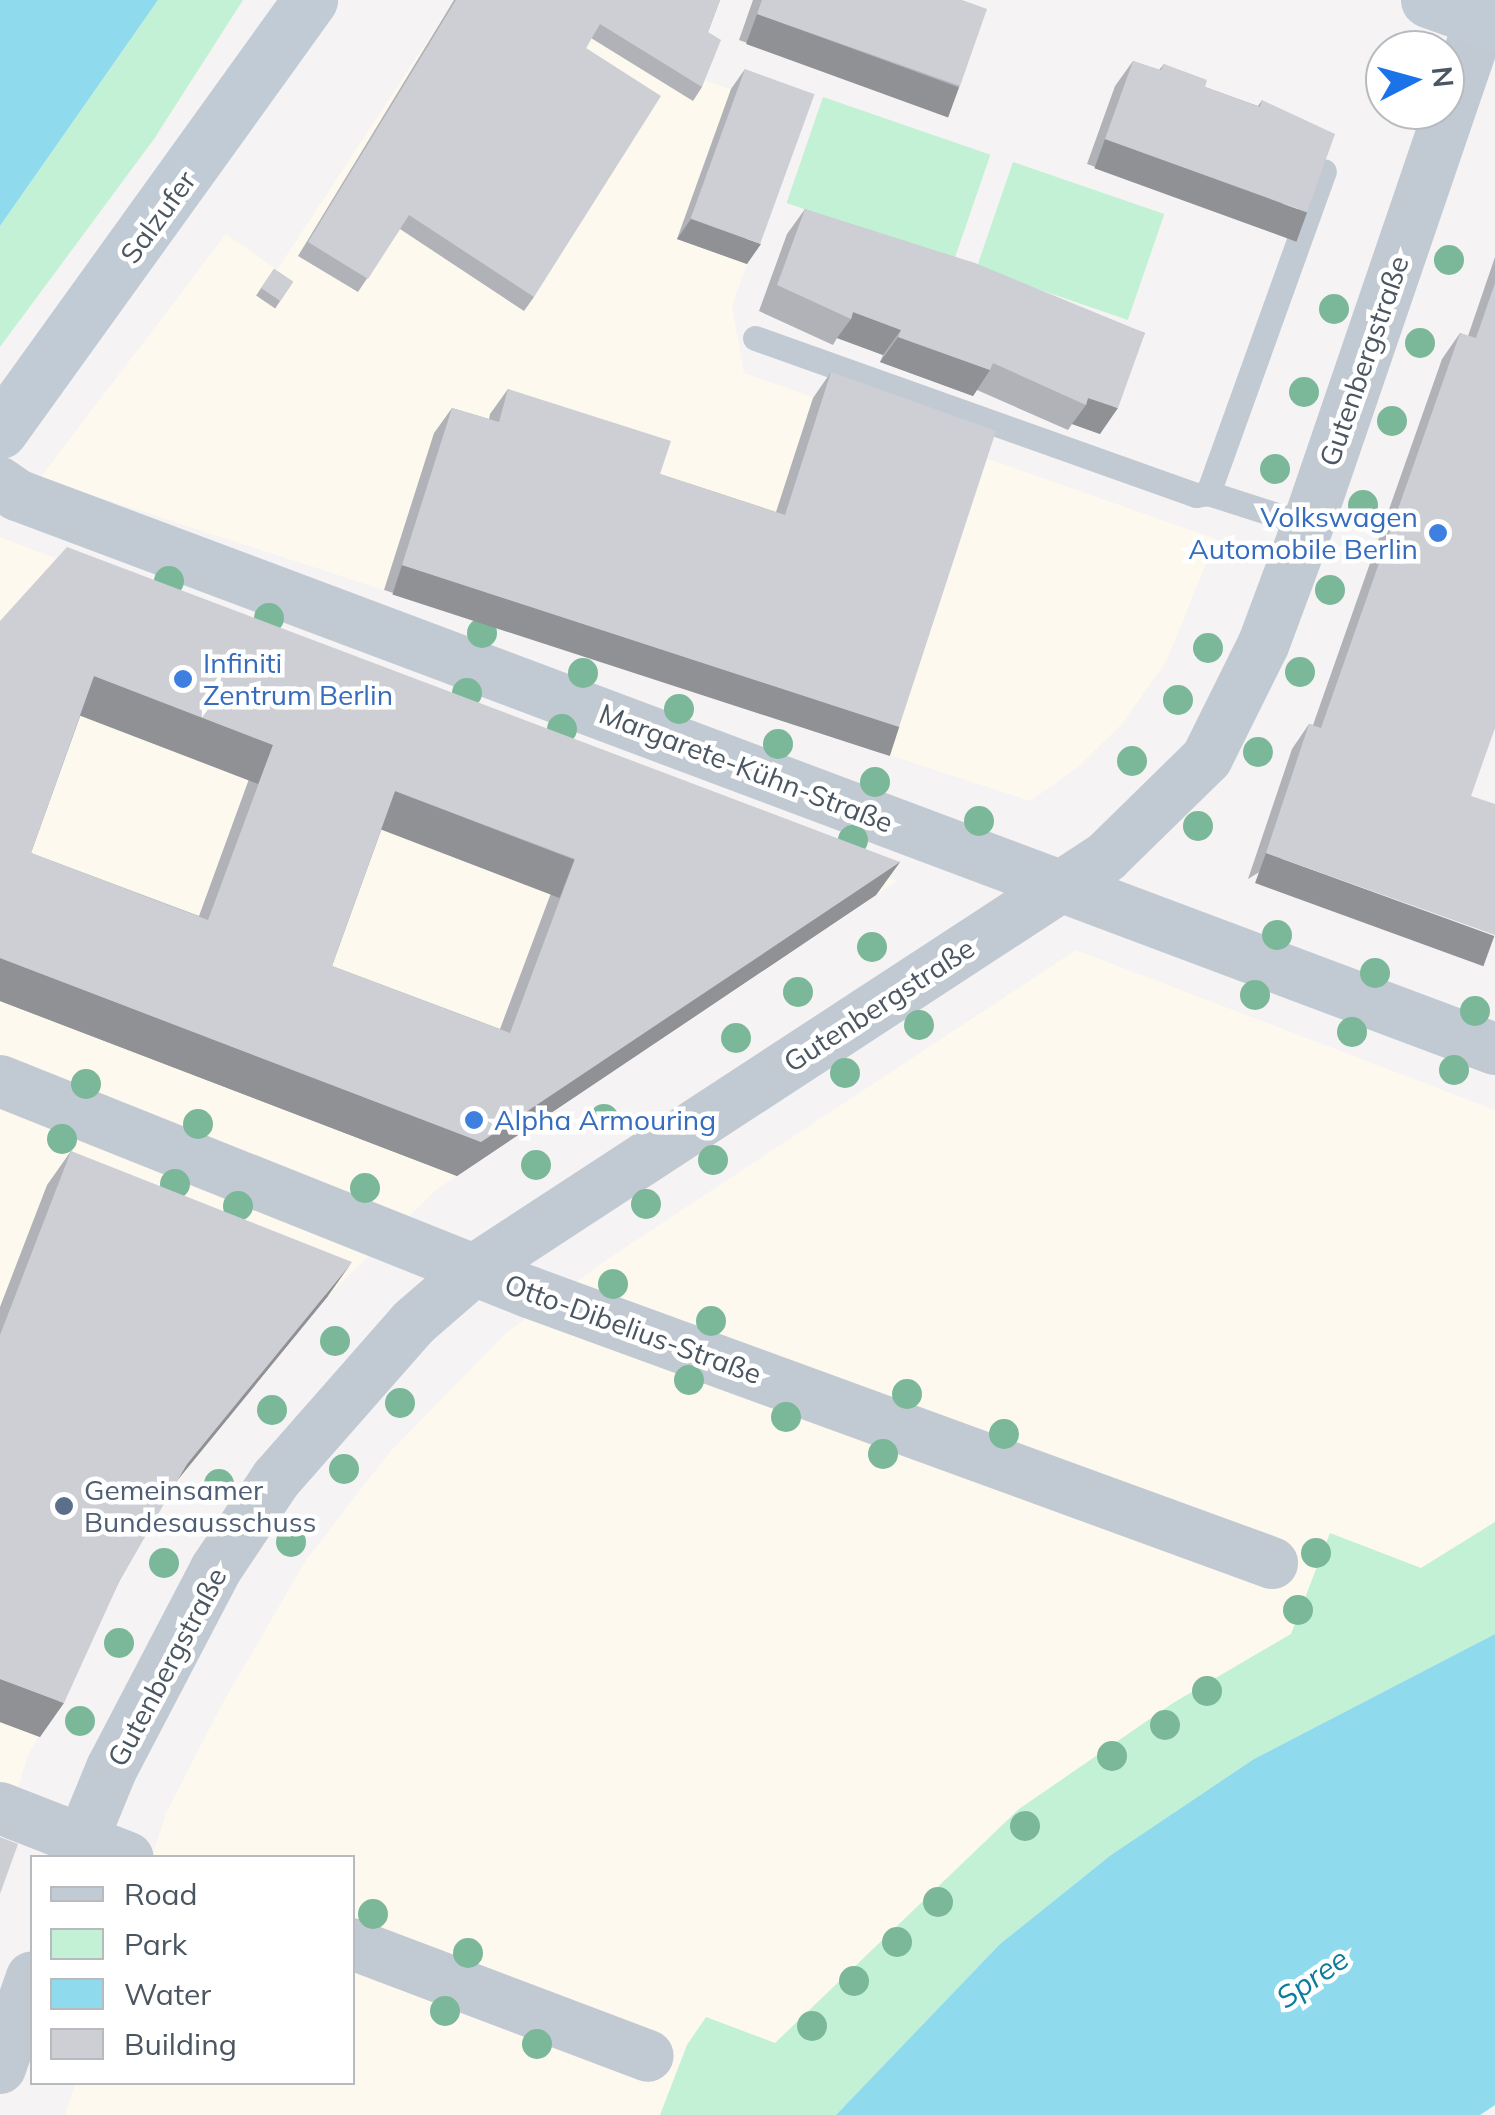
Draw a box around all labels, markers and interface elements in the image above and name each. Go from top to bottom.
north arrow [1365,30,1465,130]
text: N [1425,65,1462,89]
street label: Salzufer [113,164,203,270]
street label: Gutenbergstraße [1312,251,1416,471]
place label: Volkswagen Automobile Berlin [1188,500,1418,566]
marker: Volkswagen Automobile Berlin [1427,522,1449,544]
place label: Infiniti Zentrum Berlin [203,646,393,712]
marker: Infiniti Zentrum Berlin [172,668,194,690]
street label: Margarete-Kühn-Straße [594,696,898,840]
street label: Gutenbergstraße [778,931,980,1079]
place label: Alpha Armouring [494,1103,716,1137]
marker: Alpha Armouring [463,1109,485,1131]
street label: Otto-Dibelius-Straße [500,1267,766,1391]
place label: Gemeinsamer Bundesausschuss [84,1473,316,1539]
marker: Gemeinsamer Bundesausschuss [53,1495,75,1517]
street label: Gutenbergstraße [100,1562,234,1772]
legend [30,1855,355,2085]
text: Road [124,1875,198,1913]
text: Park [124,1925,187,1963]
water label: Spree [1269,1940,1355,2016]
text: Water [124,1975,211,2013]
text: Building [124,2025,237,2063]

